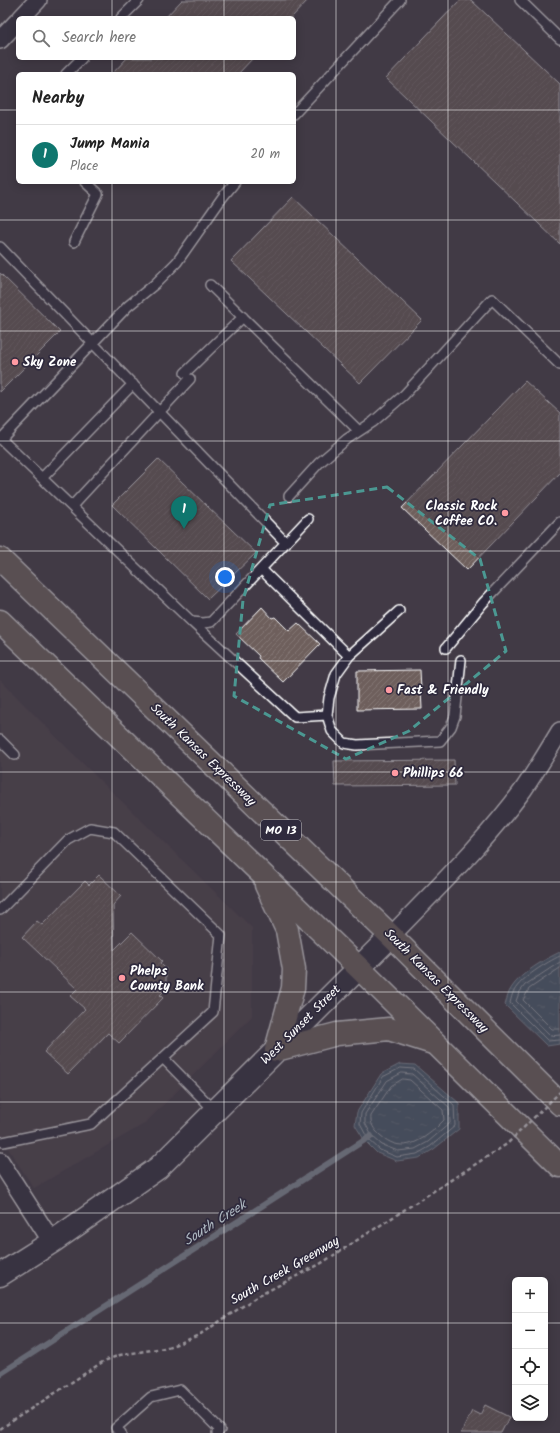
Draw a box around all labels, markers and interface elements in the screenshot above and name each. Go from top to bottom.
search box [16,16,296,60]
text: Search here [62,26,136,50]
icon: search [30,27,52,49]
text: Nearby [32,85,84,112]
text: Jump Mania [70,132,150,156]
text: 1 [43,144,47,165]
text: 20 m [250,144,280,165]
text: Place [70,156,98,177]
place label: Sky Zone [23,352,77,373]
marker: Sky Zone [10,357,20,367]
pin: 1 [171,496,197,529]
place label: Classic Rock Coffee CO. [425,496,498,532]
marker: Classic Rock Coffee CO. [500,508,510,518]
your location [215,567,235,587]
place label: Fast & Friendly [397,680,489,701]
marker: Fast & Friendly [384,685,394,695]
street label: South Kansas Expressway [145,699,262,812]
place label: Phillips 66 [403,763,463,784]
marker: Phillips 66 [390,768,400,778]
road number: MO 13 [261,820,301,840]
street label: South Kansas Expressway [379,924,494,1039]
place label: Phelps County Bank [130,961,204,997]
marker: Phelps County Bank [117,973,127,983]
street label: West Sunset Street [256,979,347,1070]
water label: South Creek [179,1193,253,1252]
street label: South Creek Greenway [226,1231,344,1311]
map controls [512,1277,548,1421]
button: + [512,1277,548,1313]
button: − [512,1313,548,1349]
button: locate [512,1349,548,1385]
button: layers [512,1385,548,1421]

